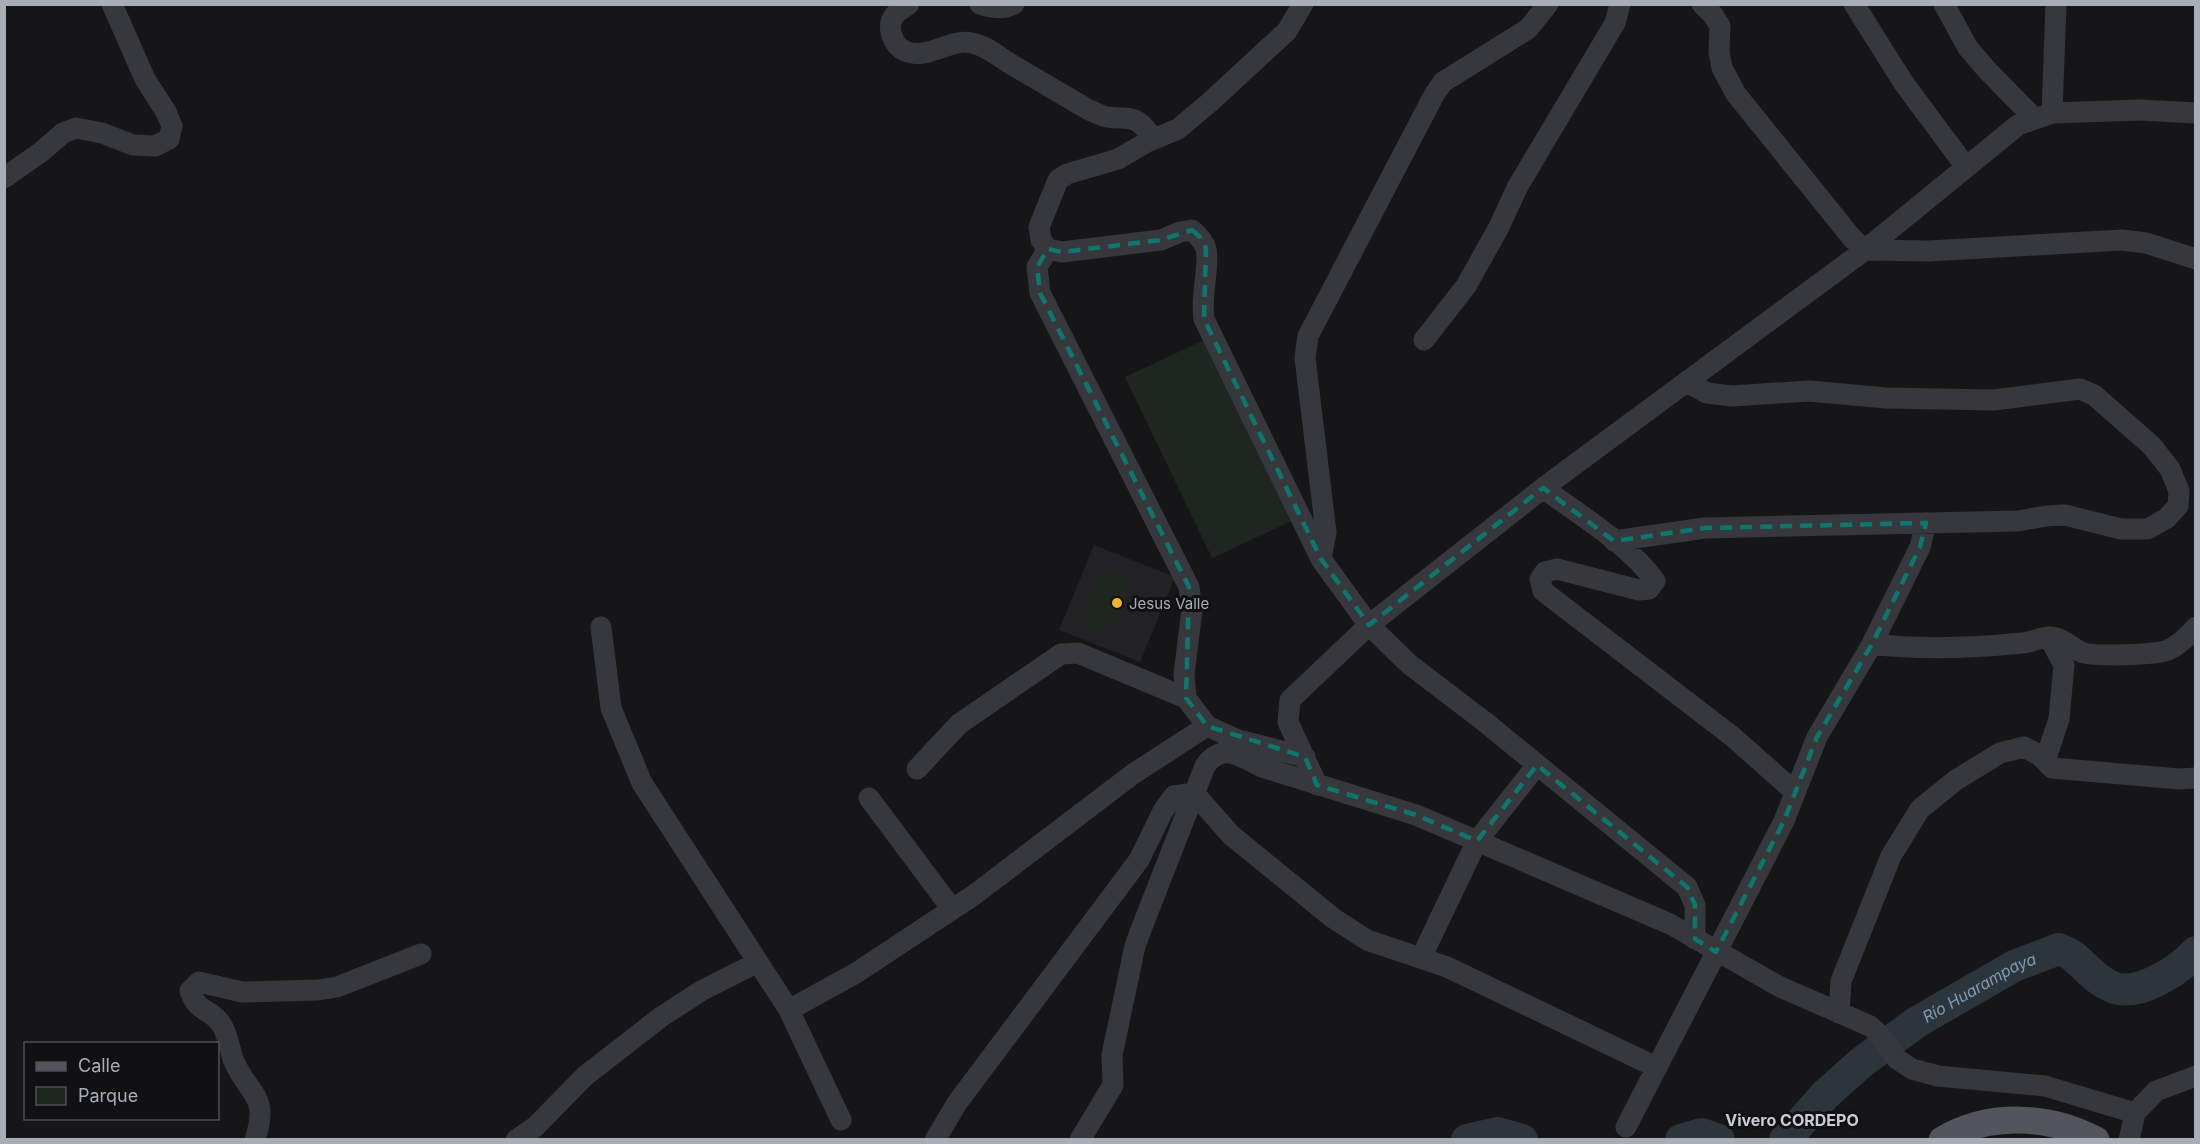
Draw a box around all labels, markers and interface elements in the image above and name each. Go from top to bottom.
place label: Jesus Valle [1129,594,1209,613]
marker: Jesus Valle [1110,596,1124,610]
water label: Río Huarampaya [1919,949,2039,1027]
legend [24,1042,219,1120]
text: Calle [78,1055,120,1076]
text: Parque [78,1085,138,1106]
district label: Vivero CORDEPO [1725,1110,1859,1130]

